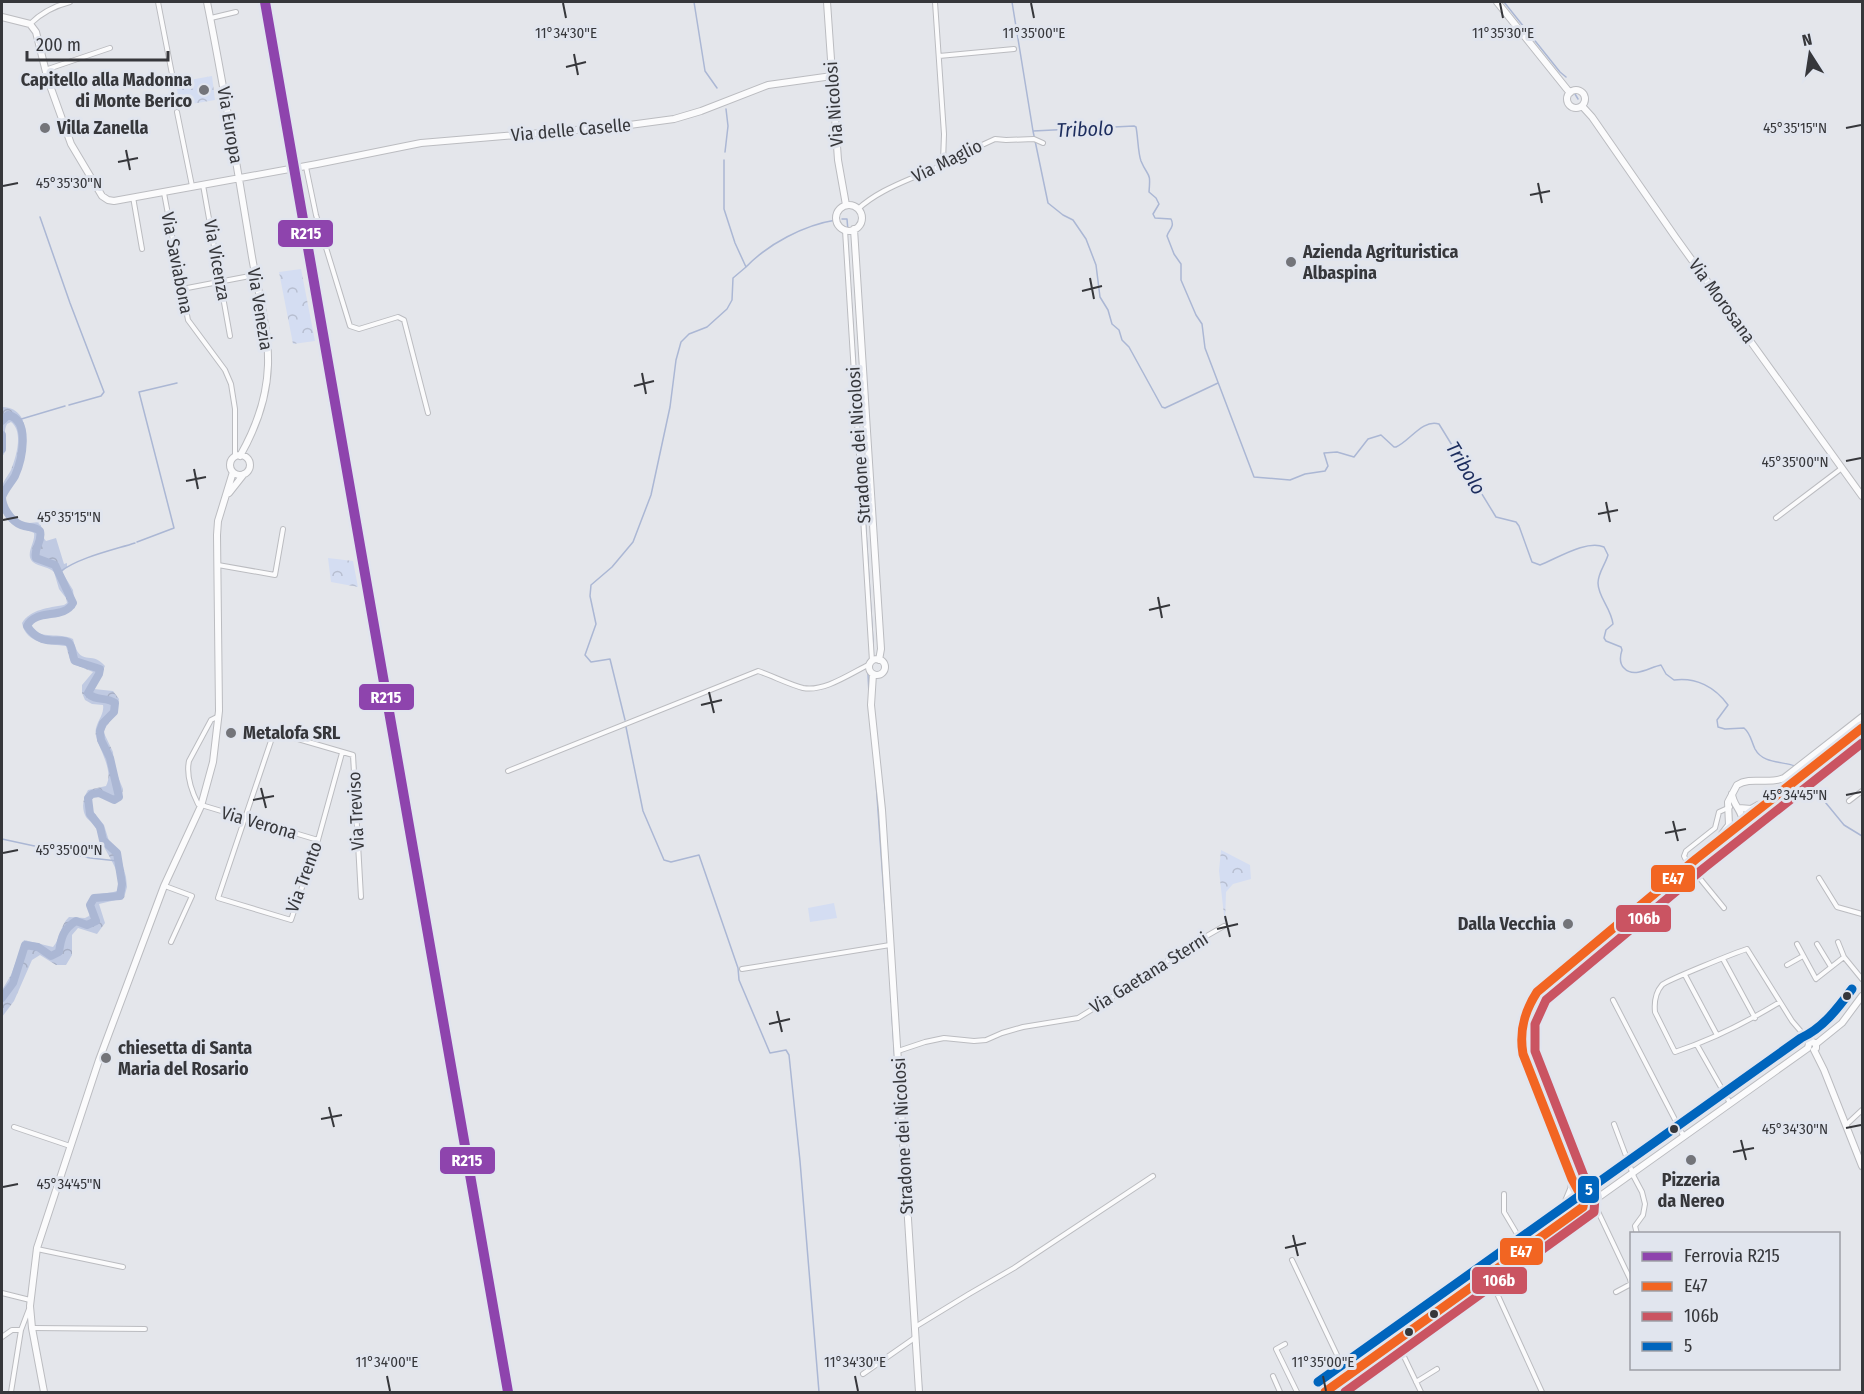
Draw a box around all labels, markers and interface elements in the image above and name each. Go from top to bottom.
scale bar [27,24,168,62]
text: 11°34'30"E [535,24,597,42]
text: 11°35'00"E [1003,24,1065,42]
text: 11°35'30"E [1472,24,1534,42]
north arrow [1780,24,1840,84]
text: N [1800,30,1814,50]
text: 200 m [36,34,81,56]
street label: Via Nicolosi [820,61,848,147]
place label: Capitello alla Madonna di Monte Berico [21,69,192,112]
marker: Capitello alla Madonna di Monte Berico [197,83,211,97]
street label: Via Europa [212,85,248,165]
street label: Via delle Caselle [510,114,632,146]
water label: Tribolo [1056,116,1114,142]
place label: Villa Zanella [56,117,148,139]
text: 45°35'15"N [1763,119,1827,137]
marker: Villa Zanella [38,121,52,135]
street label: Via Maglio [908,135,986,187]
text: 45°35'30"N [36,174,102,192]
street label: Via Saviabona [156,210,198,316]
street label: Via Vicenza [199,218,235,302]
line badge: R215 [277,219,334,248]
text: R215 [291,224,322,243]
place label: Azienda Agrituristica Albaspina [1302,241,1458,284]
marker: Azienda Agrituristica Albaspina [1284,255,1298,269]
street label: Via Morosana [1684,255,1760,348]
street label: Via Venezia [243,266,277,352]
street label: Stradone dei Nicolosi [843,366,875,524]
water label: Tribolo [1441,437,1491,499]
text: 45°35'00"N [1761,453,1829,471]
text: 45°35'15"N [37,508,101,526]
line badge: R215 [358,683,415,711]
text: R215 [371,688,402,707]
place label: Metalofa SRL [243,722,341,744]
marker: Metalofa SRL [224,726,238,740]
street label: Via Treviso [343,771,369,851]
text: 45°34'45"N [1763,786,1827,804]
street label: Via Verona [219,802,300,844]
street label: Via Trento [281,839,327,915]
text: 45°35'00"N [35,841,103,859]
line badge: E47 [1650,864,1696,893]
text: E47 [1662,869,1684,888]
line badge: 106b [1615,904,1672,933]
text: 106b [1628,909,1661,928]
place label: Dalla Vecchia [1458,913,1556,935]
marker: Dalla Vecchia [1561,917,1575,931]
street label: Via Gaetana Sterni [1086,928,1212,1018]
unlabelled marker [1841,990,1853,1002]
place label: chiesetta di Santa Maria del Rosario [118,1037,252,1080]
marker: chiesetta di Santa Maria del Rosario [99,1051,113,1065]
street label: Stradone dei Nicolosi [888,1057,918,1215]
text: 45°34'30"N [1762,1120,1828,1138]
unlabelled marker [1668,1123,1680,1135]
line badge: R215 [439,1146,496,1175]
text: R215 [452,1151,483,1170]
marker: Pizzeria da Nereo [1684,1153,1698,1167]
place label: Pizzeria da Nereo [1657,1169,1725,1212]
text: 45°34'45"N [37,1175,101,1193]
line badge: 5 [1577,1175,1600,1204]
text: 5 [1585,1180,1593,1199]
legend [1630,1232,1840,1370]
line badge: E47 [1499,1237,1544,1266]
text: E47 [1510,1242,1532,1261]
text: Ferrovia R215 [1684,1245,1780,1267]
line badge: 106b [1471,1266,1528,1295]
text: 106b [1483,1271,1516,1290]
text: E47 [1684,1275,1708,1297]
text: 106b [1684,1305,1719,1327]
unlabelled marker [1428,1308,1440,1320]
unlabelled marker [1403,1326,1415,1338]
text: 5 [1684,1335,1692,1357]
text: 11°34'00"E [356,1353,418,1371]
text: 11°34'30"E [824,1353,886,1371]
text: 11°35'00"E [1292,1353,1354,1371]

